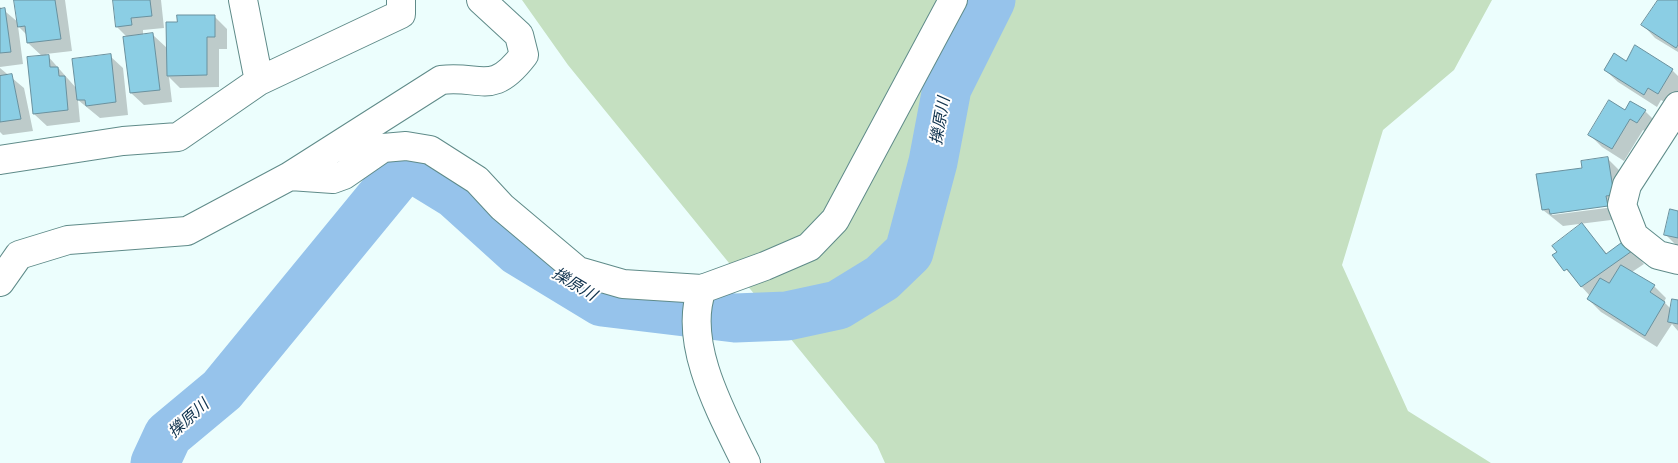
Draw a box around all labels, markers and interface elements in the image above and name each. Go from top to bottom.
water label: 擽原川 [927,96,955,146]
water label: 擽原川 [548,264,600,306]
water label: 擽原川 [165,396,213,442]

